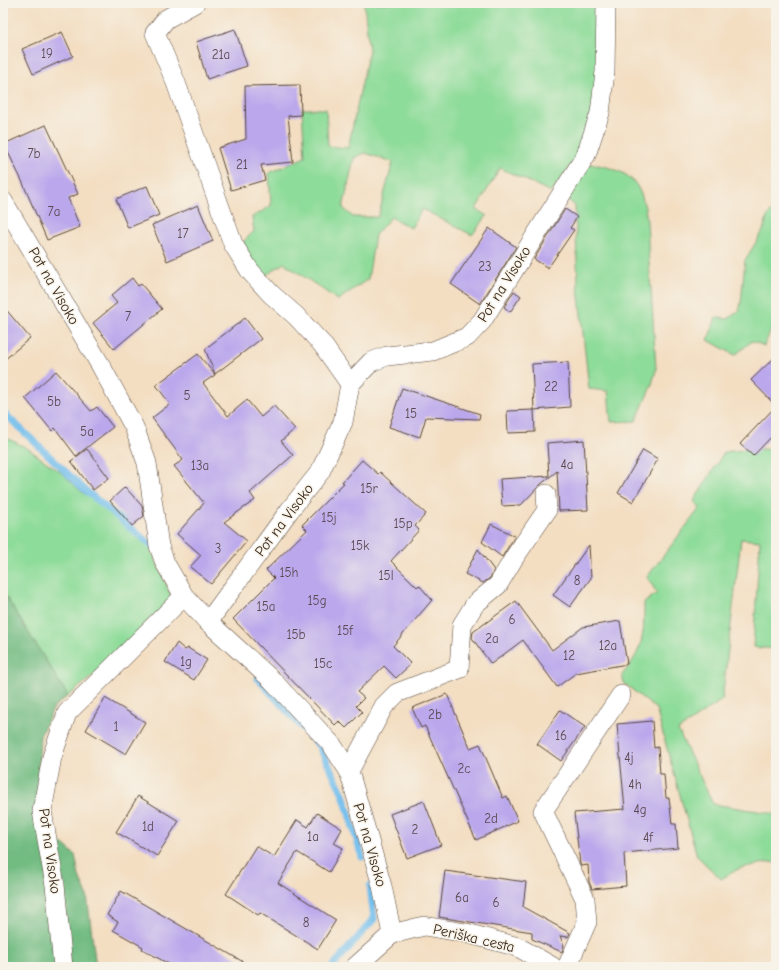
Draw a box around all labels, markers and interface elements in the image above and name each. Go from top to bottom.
house number: 19 [41,46,53,61]
house number: 21a [212,47,230,62]
house number: 7b [27,146,41,161]
house number: 21 [236,157,248,172]
house number: 7a [48,204,60,219]
house number: 17 [177,226,189,241]
street label: Pot na Visoko [473,243,535,325]
street label: Pot na Visoko [25,244,83,328]
house number: 23 [478,259,492,274]
house number: 7 [125,309,131,324]
house number: 22 [544,379,558,394]
house number: 5 [183,388,191,403]
house number: 5b [47,394,61,409]
house number: 15 [405,406,417,421]
house number: 5a [80,424,94,439]
house number: 4a [560,457,574,472]
house number: 13a [191,458,209,473]
street label: Pot na Visoko [251,480,317,560]
house number: 15r [360,481,379,496]
house number: 15j [321,510,337,525]
house number: 15p [393,516,413,531]
house number: 15k [351,538,370,553]
house number: 3 [215,541,221,556]
house number: 15h [279,565,299,580]
house number: 15l [378,568,394,583]
house number: 8 [574,573,581,588]
house number: 15g [307,593,327,608]
house number: 15a [257,599,275,614]
house number: 6 [508,612,516,627]
house number: 15f [337,623,354,638]
house number: 15b [286,627,306,642]
house number: 2a [485,631,499,646]
house number: 12a [599,638,617,653]
house number: 12 [563,648,575,663]
house number: 1g [180,654,192,669]
house number: 15c [314,656,332,671]
house number: 2b [428,707,442,722]
house number: 1 [113,719,119,734]
house number: 16 [555,728,567,743]
house number: 4j [624,750,634,765]
house number: 2c [457,761,471,776]
house number: 4h [628,777,642,792]
street label: Pot na Visoko [349,801,391,889]
house number: 4g [633,802,647,817]
street label: Pot na Visoko [35,807,65,895]
house number: 2d [484,811,498,826]
house number: 1d [142,819,154,834]
house number: 2 [412,822,419,837]
house number: 1a [307,829,319,844]
house number: 4f [643,830,654,845]
house number: 6a [455,890,469,905]
house number: 6 [492,895,500,910]
house number: 8 [303,915,310,930]
street label: Periška cesta [431,920,517,956]

